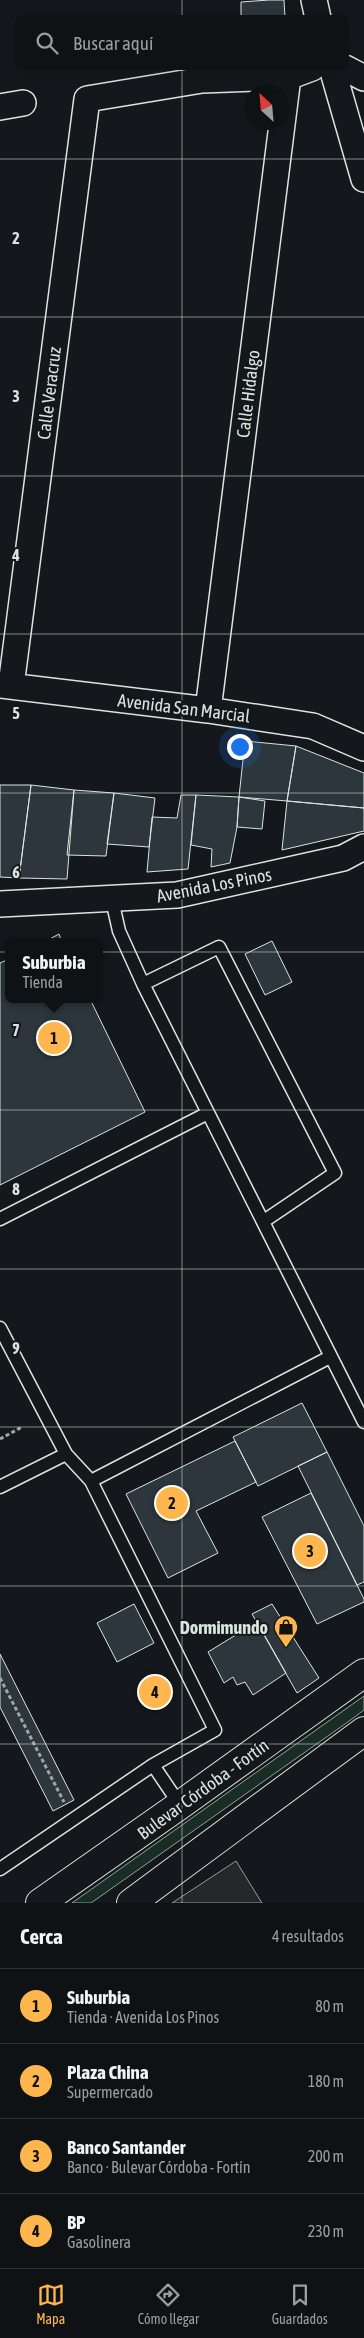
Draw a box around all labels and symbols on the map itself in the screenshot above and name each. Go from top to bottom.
north arrow [244,85,289,130]
text: 2 [12,229,20,247]
street label: Calle Veracruz [33,345,65,441]
street label: Calle Hidalgo [232,349,264,439]
text: 3 [12,387,20,405]
text: 4 [11,546,20,564]
street label: Avenida San Marcial [117,689,252,727]
text: 5 [12,704,20,722]
your location [227,734,253,760]
text: 6 [12,863,20,881]
street label: Avenida Los Pinos [155,864,273,906]
pin: 1 [38,1019,70,1057]
text: 7 [12,1021,20,1039]
text: 8 [12,1180,20,1198]
text: 9 [12,1339,20,1357]
pin: 2 [156,1484,188,1522]
pin: 3 [294,1532,326,1570]
shop icon: Dormimundo [273,1614,299,1648]
place label: Dormimundo [180,1617,268,1638]
pin: 4 [139,1673,171,1711]
street label: Bulevar Córdoba - Fortín [133,1734,273,1844]

